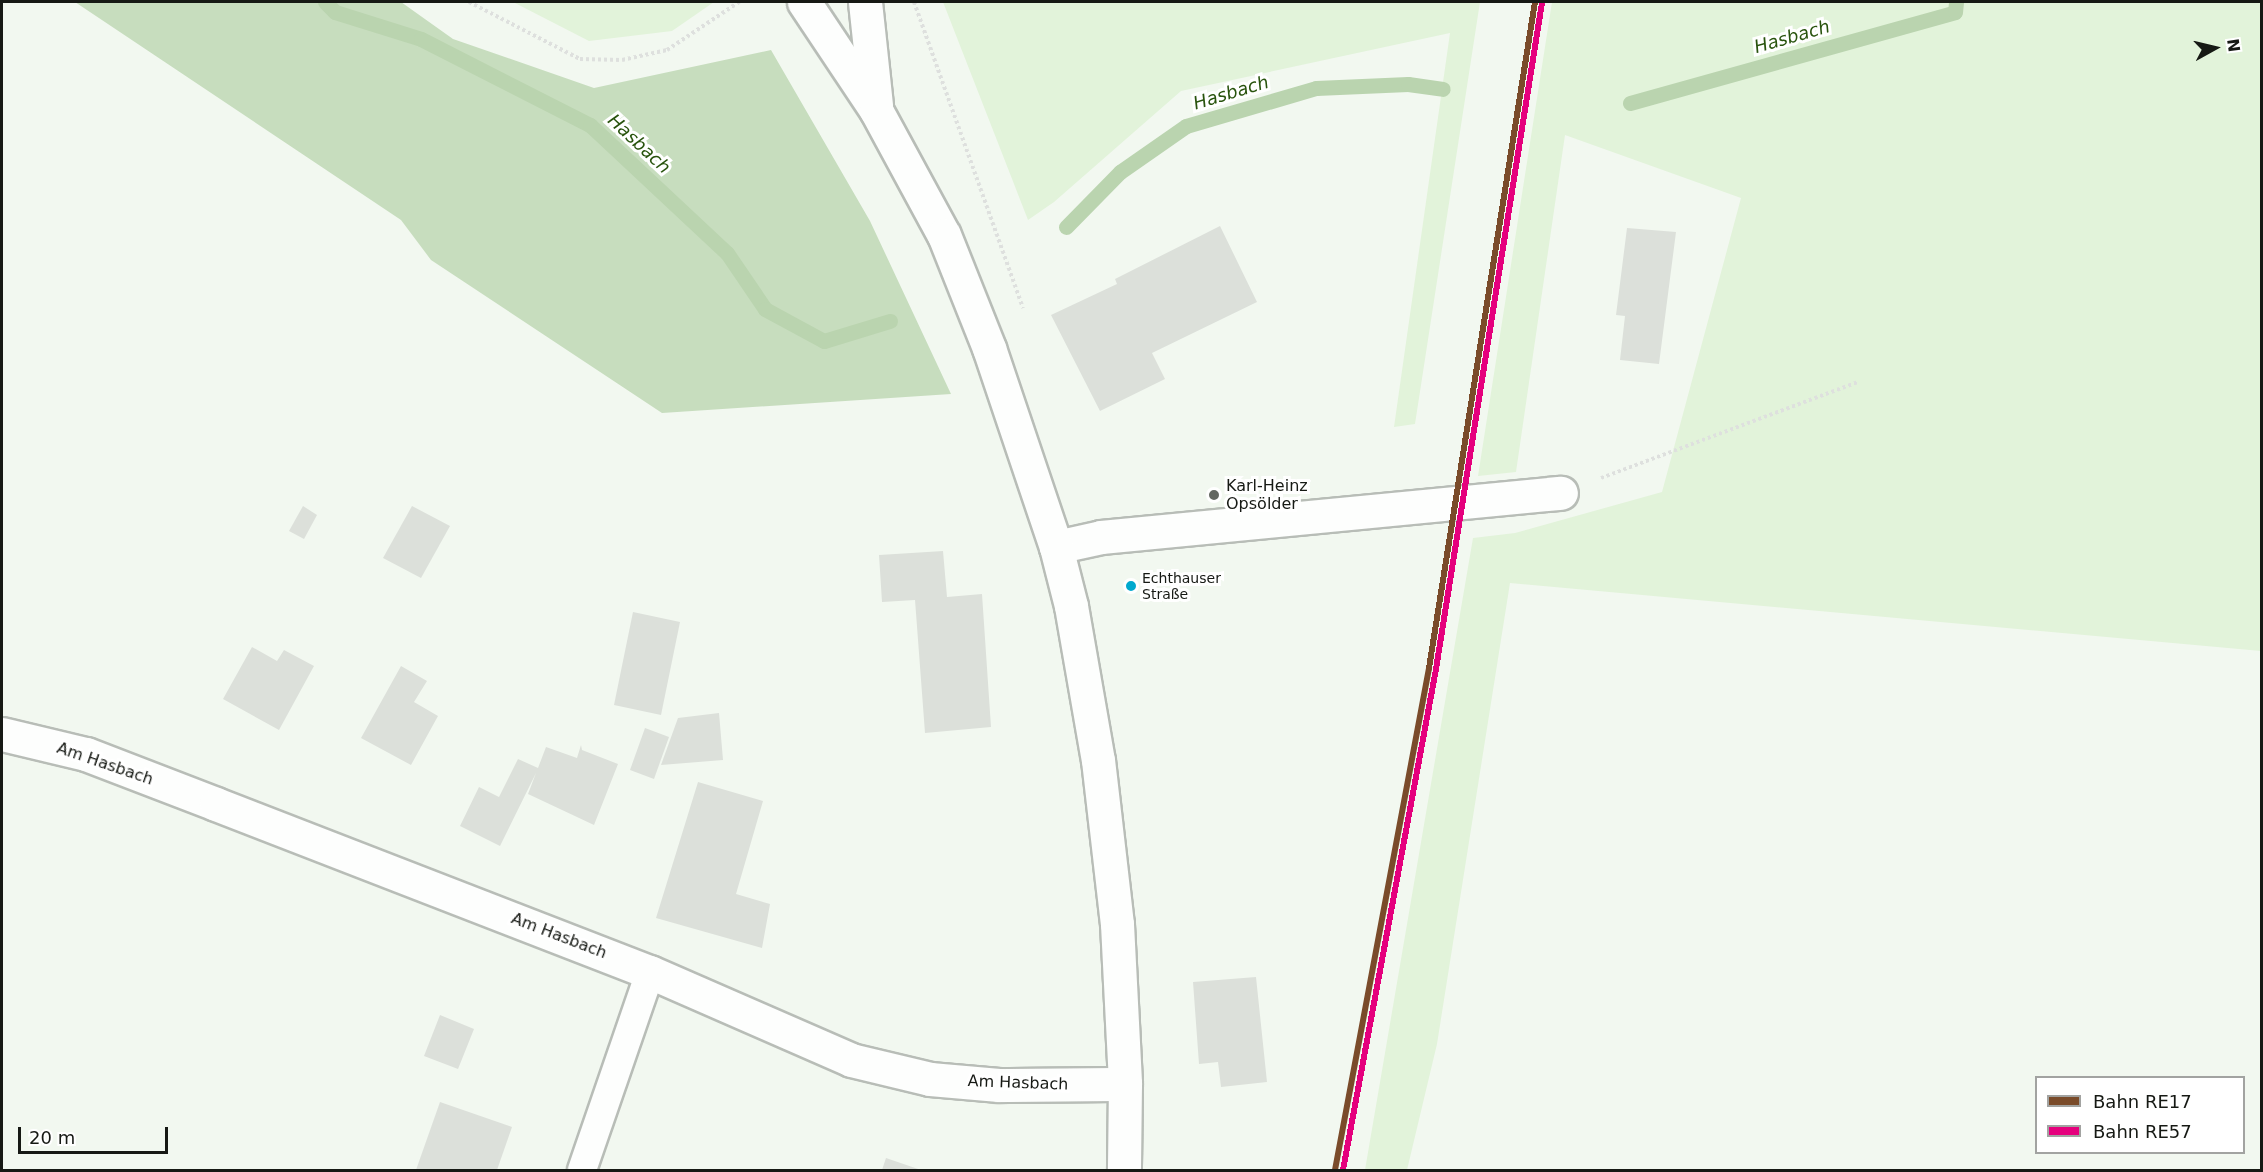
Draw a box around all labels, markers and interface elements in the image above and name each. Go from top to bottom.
water label: Hasbach [1752,16,1832,58]
north arrow [2185,18,2245,78]
text: N [2223,37,2244,53]
water label: Hasbach [1191,71,1271,115]
water label: Hasbach [603,110,675,178]
place label: Karl-Heinz Opsölder [1226,476,1308,514]
marker: Karl-Heinz Opsölder [1207,488,1221,502]
place label: Echthauser Straße [1142,570,1221,602]
marker: Echthauser Straße [1125,580,1137,592]
street label: Am Hasbach [54,739,156,789]
street label: Am Hasbach [509,909,609,963]
street label: Am Hasbach [967,1072,1069,1094]
legend [2035,1076,2245,1154]
text: Bahn RE17 [2093,1091,2192,1112]
scale bar [21,1115,171,1153]
text: Bahn RE57 [2093,1121,2192,1142]
text: 20 m [29,1127,75,1148]

